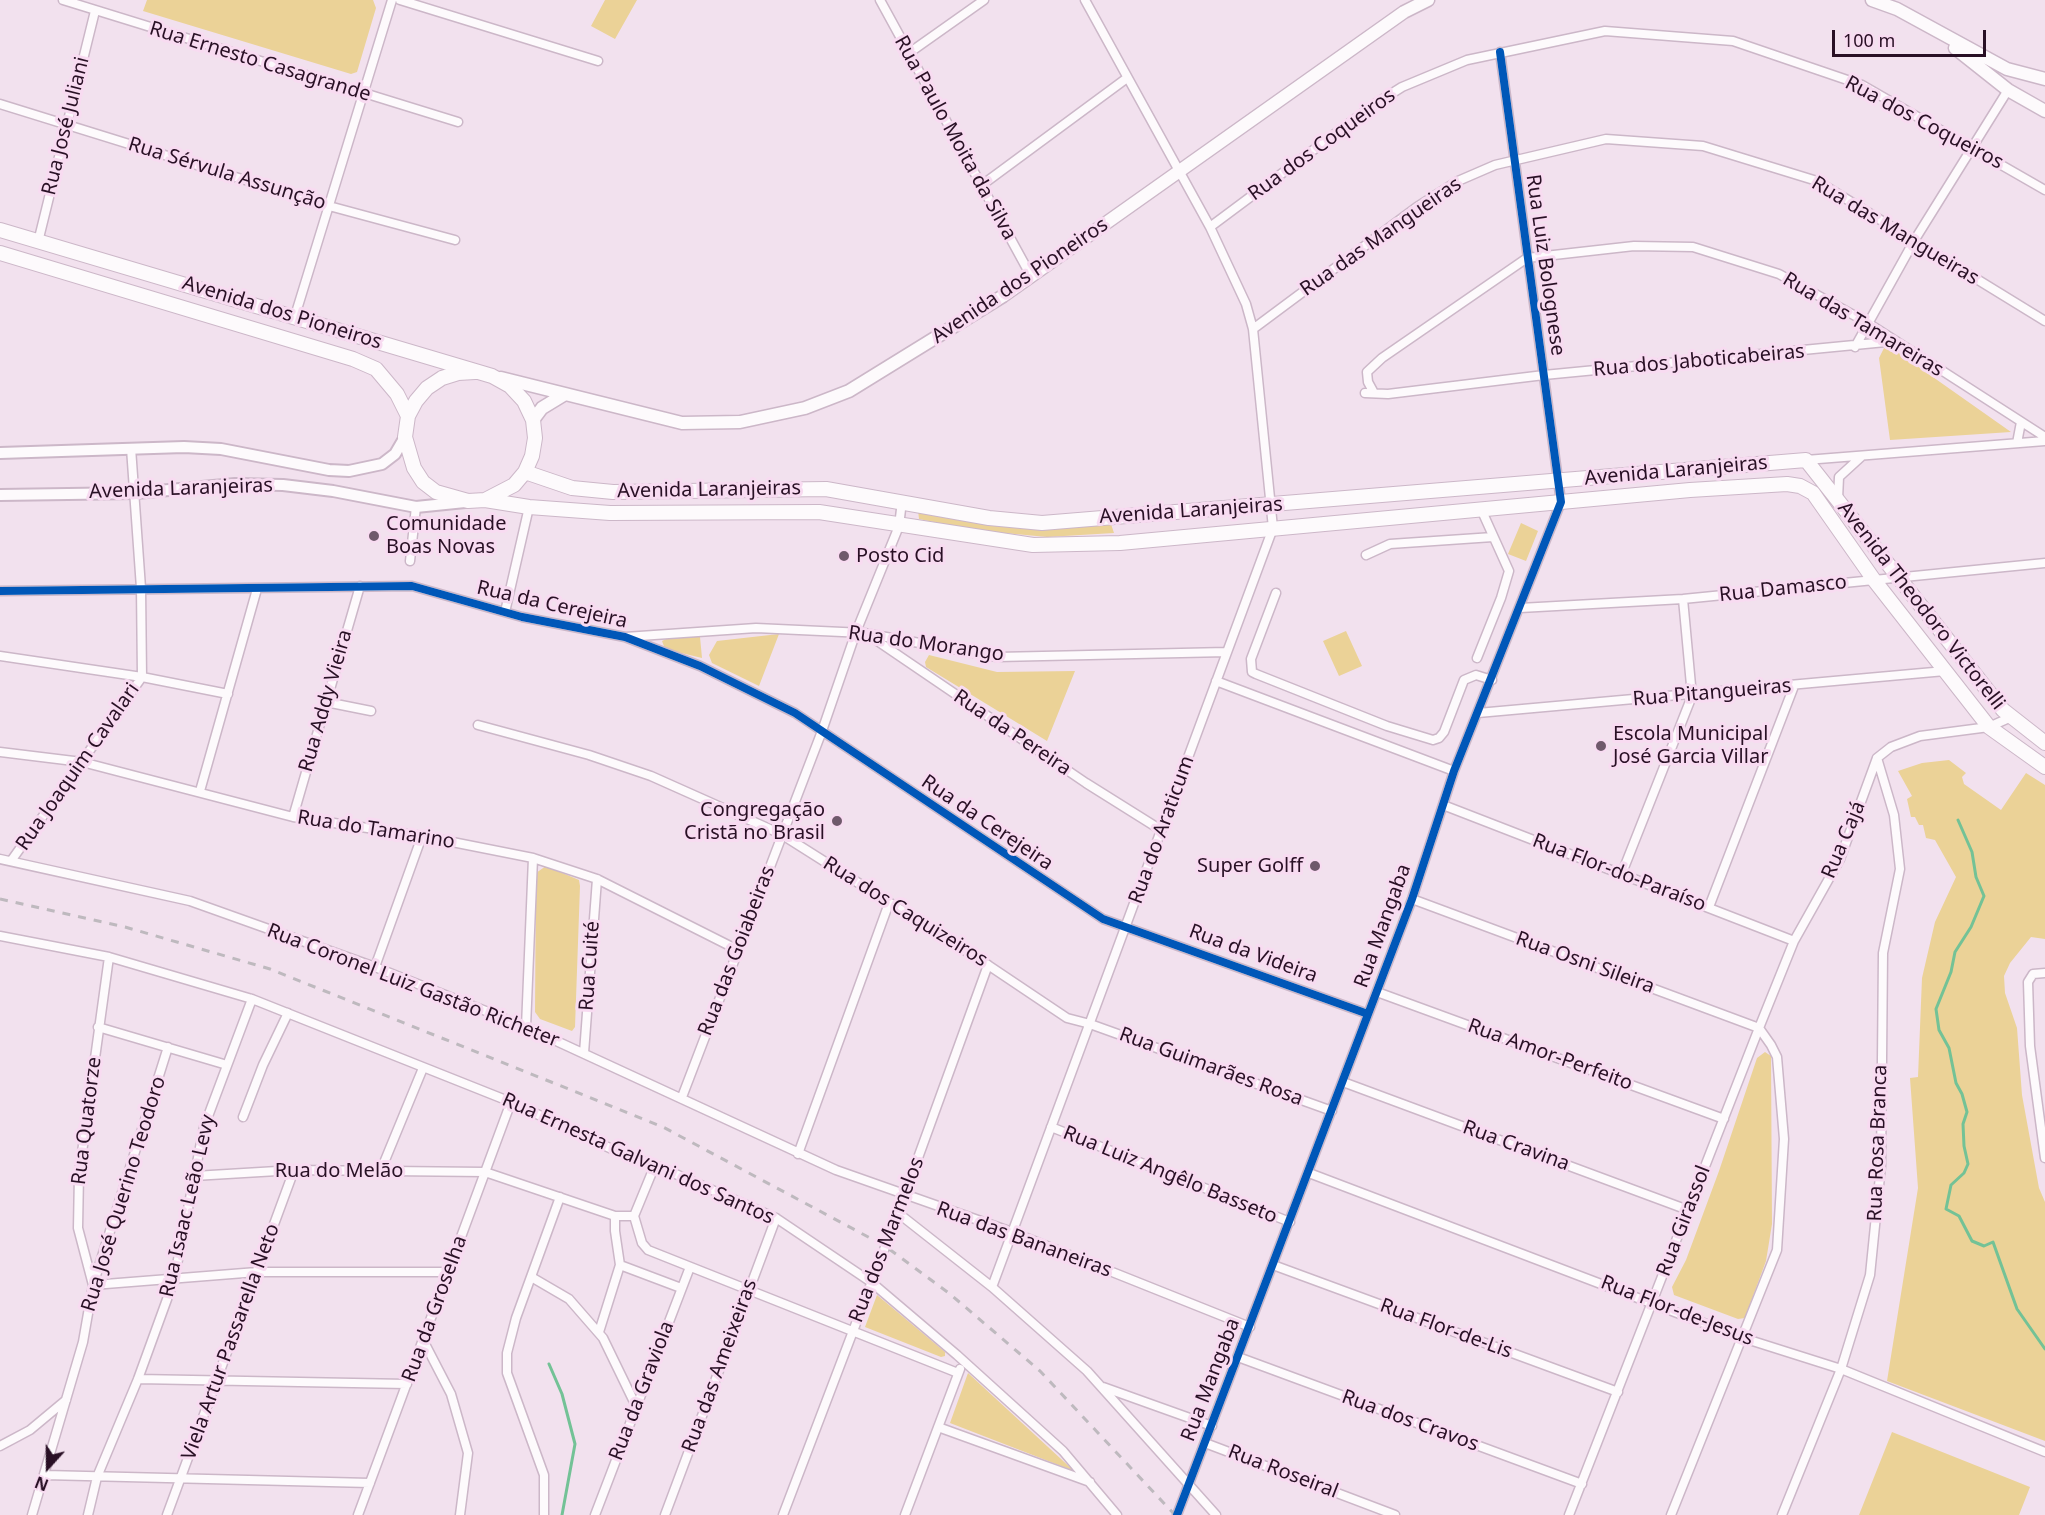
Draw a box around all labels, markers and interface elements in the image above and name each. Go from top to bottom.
street label: Rua Ernesto Casagrande [146,17,374,107]
scale bar [1835,18,1990,56]
text: 100 m [1843,28,1895,52]
street label: Rua Paulo Moita da Silva [889,32,1021,244]
street label: Rua José Juliani [37,54,95,198]
street label: Rua dos Coqueiros [1841,71,2007,175]
street label: Rua dos Coqueiros [1244,84,1400,206]
street label: Rua Sérvula Assunção [125,132,329,216]
street label: Rua das Mangueiras [1296,172,1466,302]
street label: Rua das Mangueiras [1807,172,1983,290]
street label: Rua Luiz Bolognese [1520,173,1570,357]
street label: Avenida dos Pioneiros [927,213,1113,349]
street label: Rua das Tamareiras [1778,268,1948,382]
street label: Avenida dos Pioneiros [179,271,385,355]
street label: Rua dos Jaboticabeiras [1592,340,1806,382]
street label: Avenida Laranjeiras [1583,451,1769,491]
street label: Avenida Laranjeiras [89,474,273,504]
street label: Avenida Laranjeiras [617,476,801,504]
street label: Avenida Laranjeiras [1098,493,1284,529]
street label: Avenida Theodoro Victorelli [1832,497,2010,715]
place label: Comunidade Boas Novas [386,512,506,559]
marker: Comunidade Boas Novas [367,529,381,543]
place label: Posto Cid [856,544,944,568]
marker: Posto Cid [837,549,851,563]
street label: Rua Damasco [1718,570,1848,608]
street label: Rua da Cerejeira [474,576,630,634]
street label: Rua do Morango [847,621,1005,667]
street label: Rua Addy Vieira [294,627,358,775]
street label: Rua Pitangueiras [1632,674,1792,712]
street label: Rua Joaquim Cavalari [11,679,145,855]
street label: Rua da Pereira [949,685,1075,781]
place label: Escola Municipal José Garcia Villar [1613,722,1768,769]
marker: Escola Municipal José Garcia Villar [1594,739,1608,753]
street label: Rua do Araticum [1124,753,1200,907]
street label: Rua da Cerejeira [917,770,1057,876]
place label: Congregação Cristã no Brasil [684,798,825,845]
street label: Rua Cajá [1817,798,1871,882]
street label: Rua do Tamarino [295,806,457,854]
marker: Congregação Cristã no Brasil [830,814,844,828]
street label: Rua Flor-do-Paraíso [1529,829,1709,917]
street label: Rua dos Caquizeiros [818,852,992,972]
place label: Super Golff [1197,854,1303,878]
marker: Super Golff [1308,859,1322,873]
street label: Rua Mangaba [1349,861,1417,991]
street label: Rua das Goiabeiras [694,863,780,1039]
street label: Rua Coronel Luiz Gastão Richeter [263,919,563,1053]
street label: Rua Cuité [575,920,605,1012]
street label: Rua da Videira [1186,920,1320,988]
street label: Rua Osni Sileira [1512,927,1658,999]
street label: Rua Amor-Perfeito [1464,1014,1636,1096]
street label: Rua Guimarães Rosa [1116,1023,1306,1111]
street label: Rua Quatorze [67,1056,107,1186]
street label: Rua Rosa Branca [1863,1064,1893,1222]
street label: Rua José Querino Teodoro [77,1074,171,1314]
street label: Rua Ernesta Galvani dos Santos [498,1088,778,1230]
street label: Rua Isaac Leão Levy [155,1112,221,1300]
street label: Rua Cravina [1459,1116,1573,1176]
street label: Rua Luiz Angêlo Basseto [1059,1121,1281,1229]
street label: Rua dos Marmelos [844,1154,930,1326]
street label: Rua do Melão [275,1159,403,1183]
street label: Rua Girassol [1652,1162,1716,1280]
street label: Rua das Bananeiras [933,1197,1115,1283]
street label: Viela Artur Passarella Neto [177,1221,285,1463]
street label: Rua da Groselha [397,1233,473,1385]
street label: Rua Flor-de-Jesus [1597,1271,1757,1351]
street label: Rua das Ameixeiras [677,1276,763,1456]
street label: Rua Flor-de-Lis [1377,1294,1515,1364]
street label: Rua Mangaba [1177,1315,1245,1445]
street label: Rua da Graviola [604,1318,680,1464]
street label: Rua dos Cravos [1338,1385,1482,1457]
north arrow [18,1437,78,1497]
street label: Rua Roseiral [1225,1440,1341,1504]
text: N [32,1471,52,1496]

